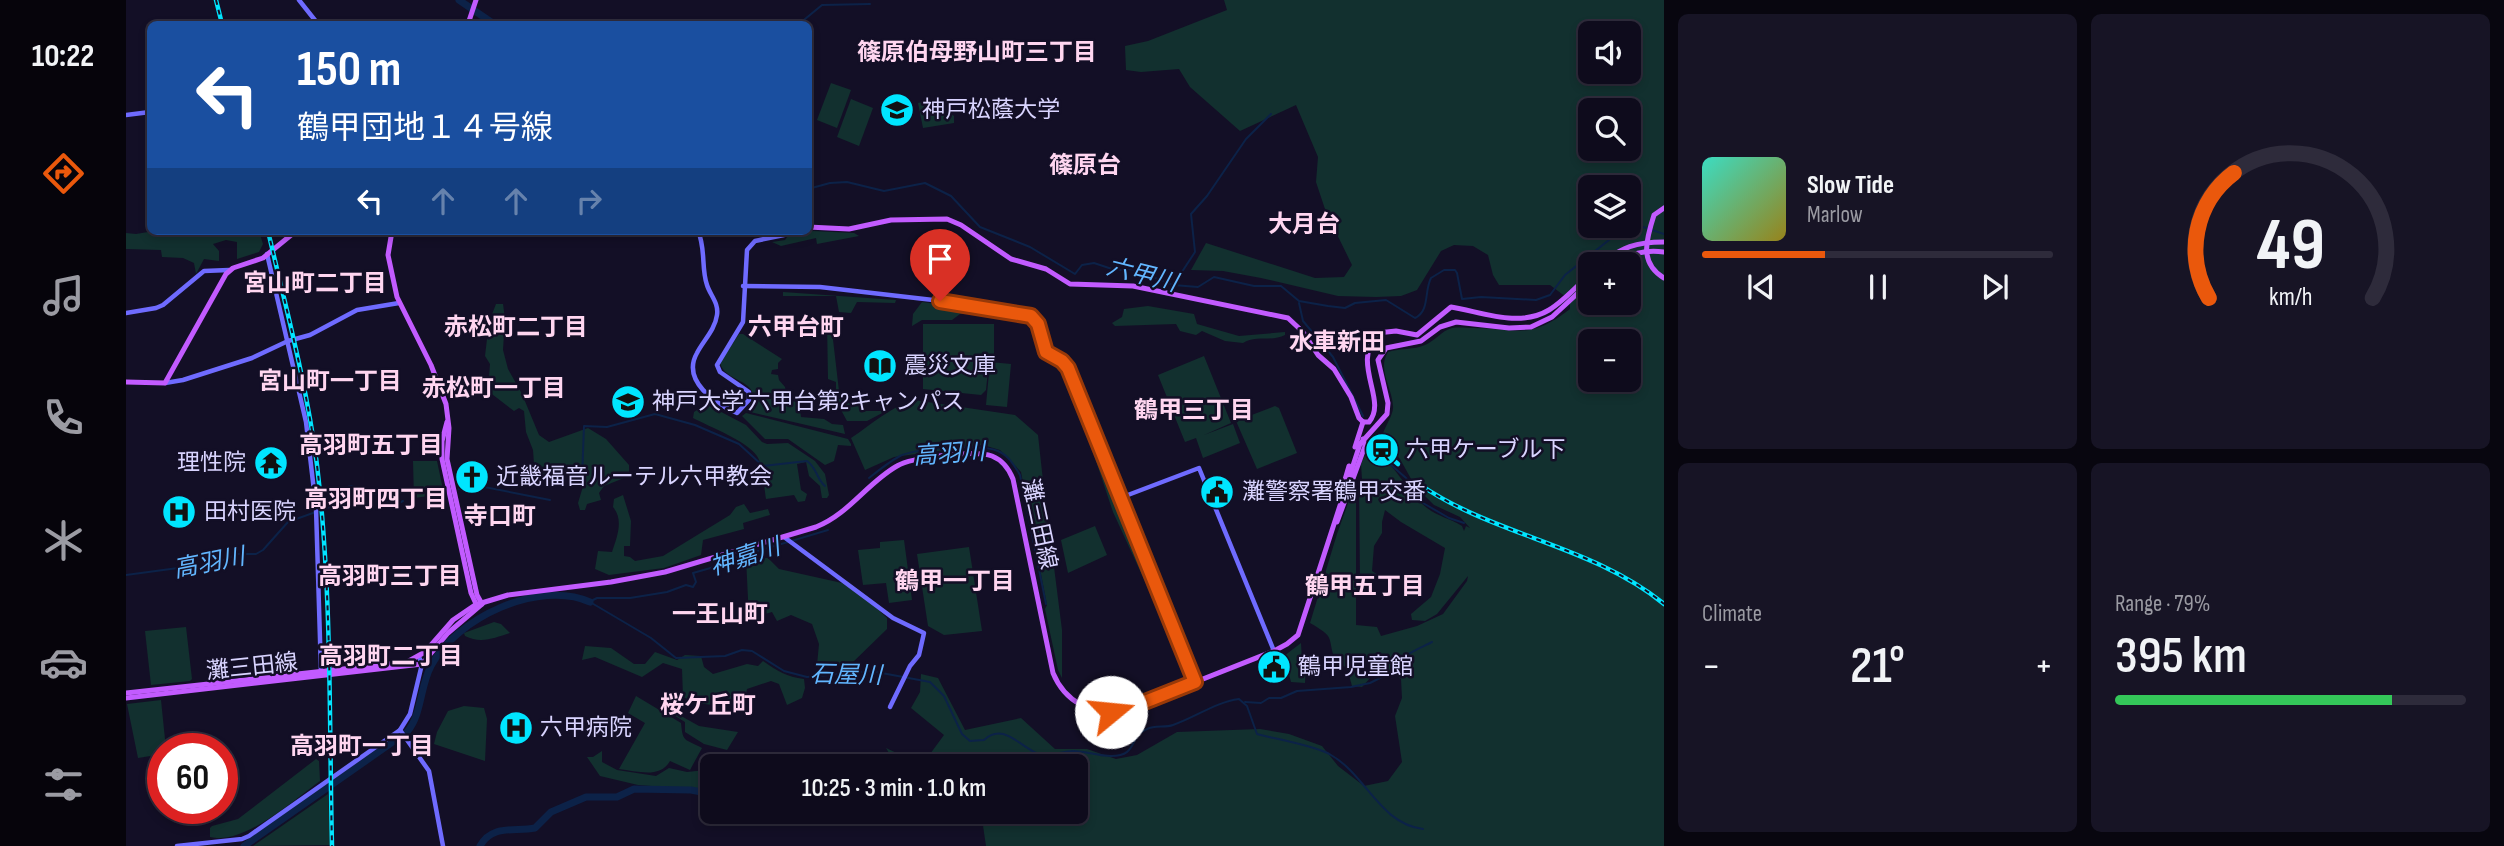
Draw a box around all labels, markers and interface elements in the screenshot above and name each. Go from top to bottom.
map controls [1578,21,1641,392]
button: sound [1578,21,1641,84]
text: 10:22 [32,37,94,76]
district label: 篠原伯母野山町三丁目 [857,38,1097,67]
text: 150 m [297,41,401,100]
icon: left [182,49,273,140]
school or university icon: 神戸松蔭大学 [878,91,916,129]
place label: 神戸松蔭大学 [922,96,1060,124]
button: search [1578,98,1641,161]
text: 鶴甲団地１４号線 [297,109,553,148]
icon: directions [39,149,88,198]
district label: 篠原台 [1049,151,1121,180]
text: Slow Tide [1807,170,1894,201]
button: layers [1578,175,1641,238]
icon: left [351,182,389,220]
icon: ahead [424,182,462,220]
icon: ahead [497,182,535,220]
icon: right [570,182,608,220]
text: Marlow [1807,201,1863,229]
text: 49 [2256,202,2325,290]
district label: 大月台 [1268,210,1340,239]
pin [910,229,970,301]
icon: arrive [921,240,959,278]
water label: 六甲川 [1104,252,1183,299]
button: + [1578,252,1641,315]
icon: previous [1742,268,1780,306]
icon: pause [1859,268,1897,306]
icon: next [1976,268,2014,306]
district label: 宮山町二丁目 [243,269,387,298]
icon: music [39,271,88,320]
text: km/h [2269,282,2312,313]
district label: 赤松町二丁目 [444,313,588,342]
district label: 六甲台町 [748,313,844,342]
district label: 水車新田 [1289,328,1385,357]
button: − [1578,329,1641,392]
library icon: 震災文庫 [861,347,899,385]
place label: 震災文庫 [904,352,996,380]
district label: 宮山町一丁目 [258,367,402,396]
district label: 赤松町一丁目 [422,374,566,403]
school or university icon: 神戸大学 六甲台第2キャンパス [609,383,647,421]
place label: 神戸大学 六甲台第2キャンパス [652,388,964,416]
icon: phone [39,393,88,442]
district label: 鶴甲三丁目 [1134,396,1254,425]
district label: 高羽町五丁目 [299,431,443,460]
station icon: 六甲ケーブル下 [1363,431,1401,469]
place label: 六甲ケーブル下 [1406,436,1566,464]
water label: 高羽川 [912,437,989,471]
temple icon: 理性院 [252,444,290,482]
place label: 理性院 [177,449,246,477]
church icon: 近畿福音ルーテル六甲教会 [453,458,491,496]
place label: 近畿福音ルーテル六甲教会 [496,463,772,491]
public building icon: 灘警察署鶴甲交番 [1198,473,1236,511]
street label: 灘三田線 [1016,476,1062,572]
place label: 灘警察署鶴甲交番 [1242,478,1426,506]
district label: 高羽町四丁目 [304,485,448,514]
hospital icon: 田村医院 [160,493,198,531]
place label: 田村医院 [204,498,296,526]
district label: 寺口町 [464,502,536,531]
icon: climate [39,516,88,565]
water label: 神嘉川 [706,531,787,582]
water label: 高羽川 [171,541,250,584]
district label: 高羽町三丁目 [318,562,462,591]
district label: 鶴甲一丁目 [895,567,1015,596]
district label: 鶴甲五丁目 [1305,572,1425,601]
text: Range · 79% [2115,590,2210,618]
district label: 一王山町 [672,600,768,629]
text: Climate [1702,600,1762,628]
text: 395 km [2115,625,2247,688]
text: 21° [1850,635,1905,698]
icon: car [39,638,88,687]
district label: 高羽町二丁目 [319,642,463,671]
text: − [1702,644,1721,689]
text: + [2034,644,2053,689]
street label: 灘三田線 [205,648,299,686]
public building icon: 鶴甲児童館 [1255,648,1293,686]
place label: 鶴甲児童館 [1298,653,1413,681]
water label: 石屋川 [810,660,885,690]
position arrow [1074,675,1148,749]
district label: 桜ケ丘町 [660,691,756,720]
hospital icon: 六甲病院 [497,709,535,747]
place label: 六甲病院 [540,714,632,742]
district label: 高羽町一丁目 [290,732,434,761]
speed limit sign: 60 [147,733,238,824]
icon: filters [39,760,88,809]
text: 10:25 · 3 min · 1.0 km [802,773,986,804]

